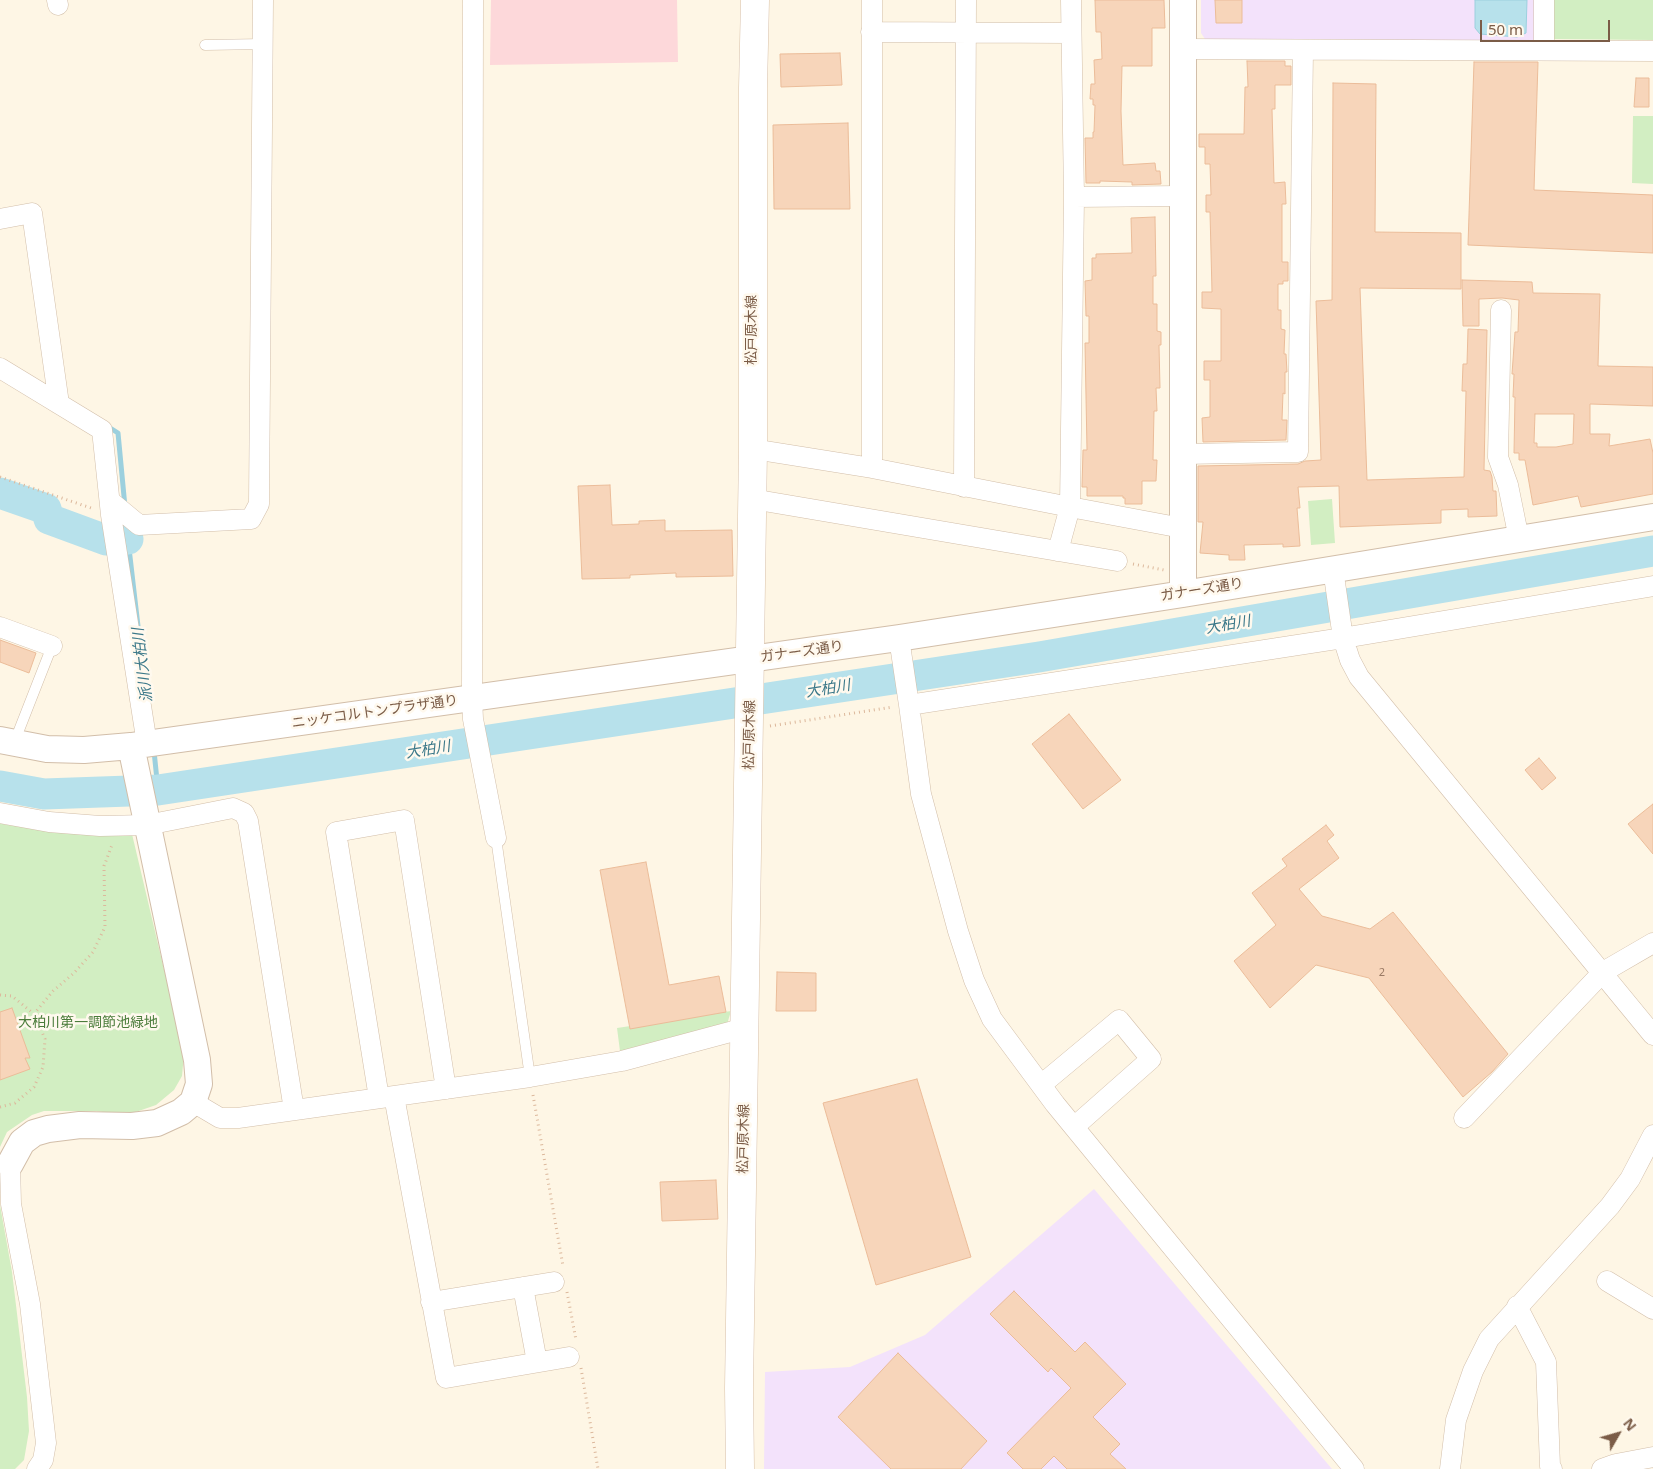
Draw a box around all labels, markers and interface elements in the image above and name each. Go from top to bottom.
scale bar [1483,10,1613,42]
text: 50 m [1488,19,1523,39]
street label: 松戸原木線 [744,295,760,365]
street label: ガナーズ通り [1159,575,1245,605]
water label: 大柏川 [1204,612,1252,638]
water label: 派川大柏川 [129,627,157,703]
street label: ガナーズ通り [759,638,845,666]
water label: 大柏川 [804,677,852,701]
street label: ニッケコルトンプラザ通り [291,692,459,732]
street label: 松戸原木線 [741,700,759,770]
water label: 大柏川 [404,738,452,762]
house number: 2 [1379,966,1385,980]
park label: 大柏川第一調節池緑地 [18,1015,158,1031]
street label: 松戸原木線 [735,1104,753,1174]
north arrow [1593,1409,1643,1459]
text: N [1619,1414,1641,1435]

